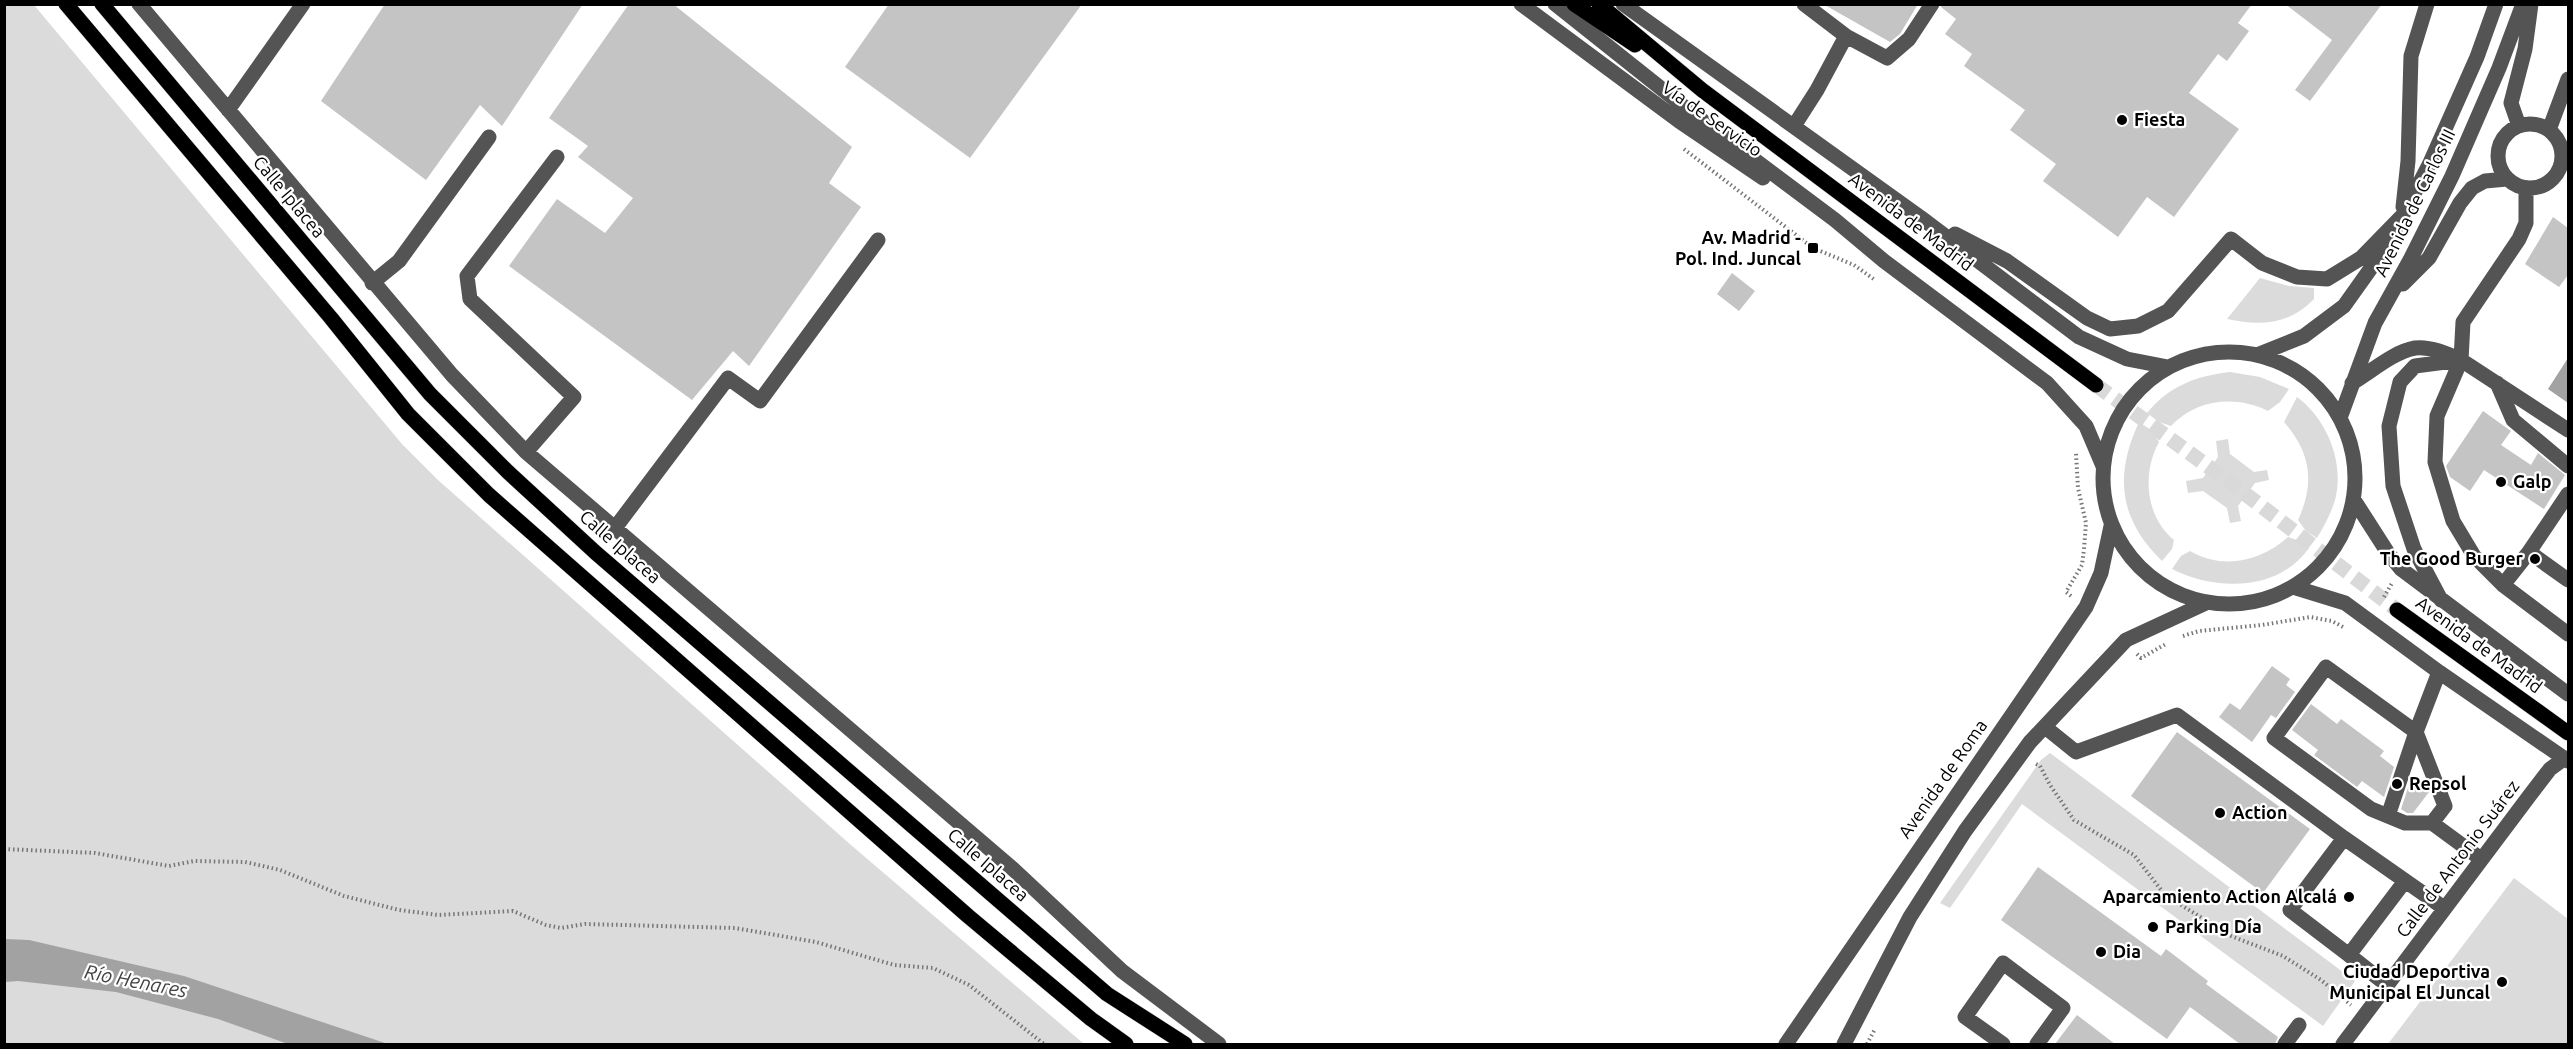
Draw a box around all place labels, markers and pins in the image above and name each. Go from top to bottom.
place label: Fiesta [2134,109,2185,129]
marker: Fiesta [2115,113,2129,127]
place label: Av. Madrid - Pol. Ind. Juncal [1675,227,1802,268]
marker: Av. Madrid - Pol. Ind. Juncal [1806,241,1820,255]
place label: Galp [2513,471,2551,491]
marker: Galp [2494,475,2508,489]
place label: The Good Burger [2380,548,2524,568]
marker: The Good Burger [2528,552,2542,566]
place label: Repsol [2409,773,2467,793]
marker: Repsol [2390,777,2404,791]
place label: Action [2232,802,2287,822]
marker: Action [2213,806,2227,820]
place label: Aparcamiento Action Alcalá [2103,886,2337,906]
marker: Aparcamiento Action Alcalá [2342,890,2356,904]
place label: Parking Día [2165,916,2262,936]
marker: Parking Día [2146,920,2160,934]
place label: Dia [2113,941,2141,961]
marker: Dia [2094,945,2108,959]
place label: Ciudad Deportiva Municipal El Juncal [2329,961,2491,1002]
marker: Ciudad Deportiva Municipal El Juncal [2495,975,2509,989]

